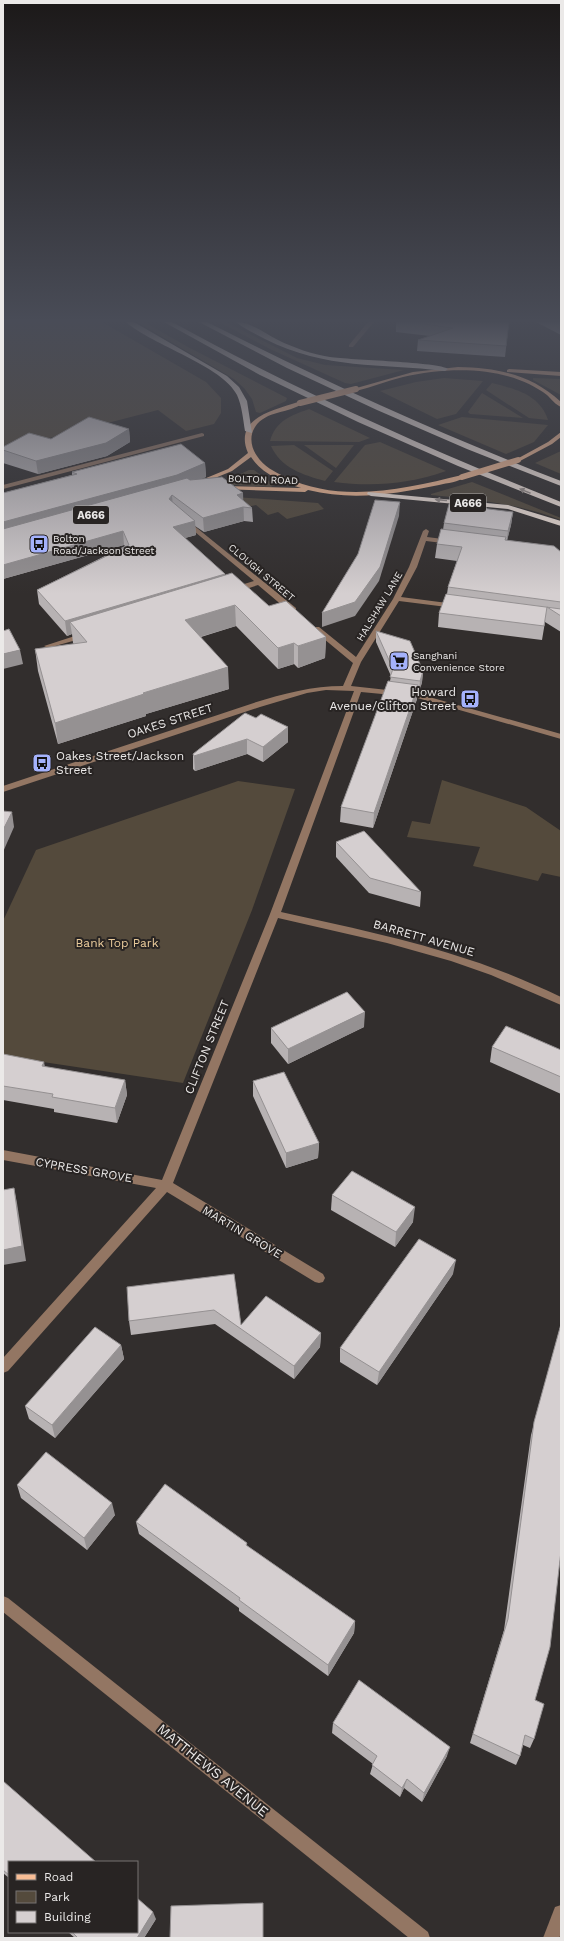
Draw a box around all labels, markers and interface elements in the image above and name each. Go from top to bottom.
street label: BOLTON ROAD [228,473,298,486]
one-way arrow [519,488,530,494]
road number: A666 [450,494,486,512]
one-way arrow [435,497,447,504]
road number: A666 [73,506,109,524]
bus stop icon: Bolton Road/Jackson Street [28,533,50,555]
place label: Bolton Road/Jackson Street [53,533,155,556]
street label: CLOUGH STREET [226,542,297,603]
street label: HALSHAW LANE [354,570,404,643]
supermarket icon: Sanghani Convenience Store [388,650,410,672]
place label: Sanghani Convenience Store [413,650,505,673]
place label: Howard Avenue/Clifton Street [329,685,456,713]
bus stop icon: Howard Avenue/Clifton Street [459,688,481,710]
street label: OAKES STREET [125,701,215,741]
place label: Oakes Street/Jackson Street [56,749,184,777]
bus stop icon: Oakes Street/Jackson Street [31,752,53,774]
street label: BARRETT AVENUE [372,917,477,959]
park label: Bank Top Park [76,936,159,950]
street label: CLIFTON STREET [182,998,232,1096]
street label: CYPRESS GROVE [35,1155,134,1185]
street label: MARTIN GROVE [200,1203,285,1261]
street label: MATTHEWS AVENUE [154,1720,272,1820]
legend [8,1861,138,1933]
text: Road [44,1870,73,1884]
text: Park [44,1890,70,1904]
text: Building [44,1910,91,1924]

